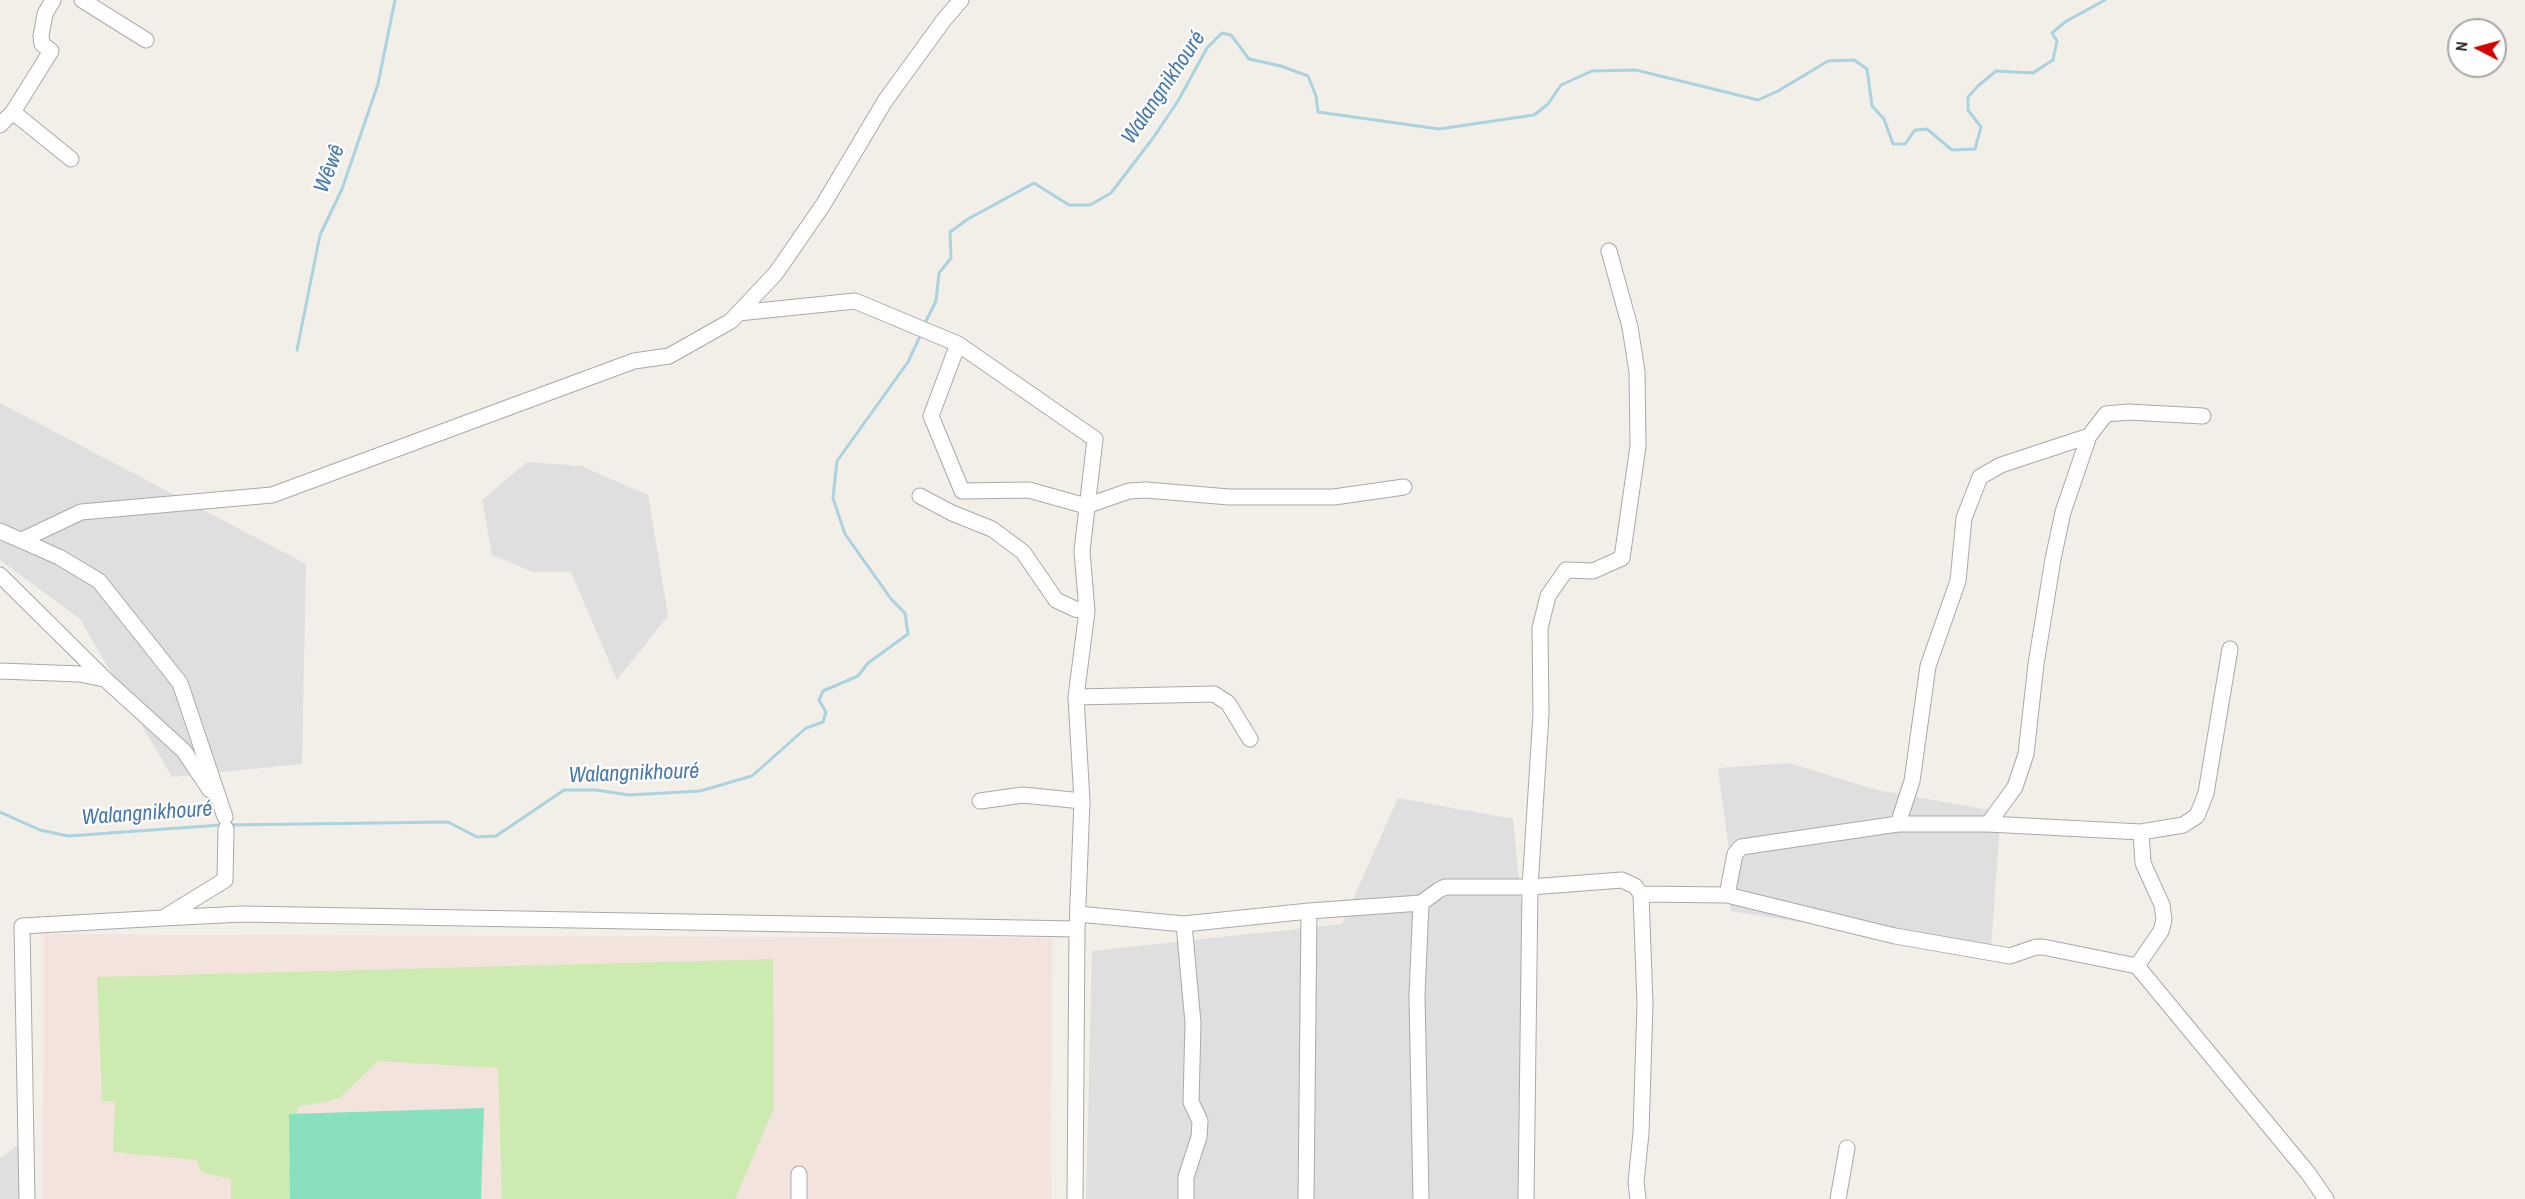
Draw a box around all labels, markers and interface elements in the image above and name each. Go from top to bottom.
north arrow [2447,18,2507,78]
water label: Walangnikhouré [1116,26,1212,150]
text: N [2450,40,2473,52]
water label: Wêwê [309,141,351,197]
water label: Walangnikhouré [568,759,700,789]
water label: Walangnikhouré [81,796,213,832]

